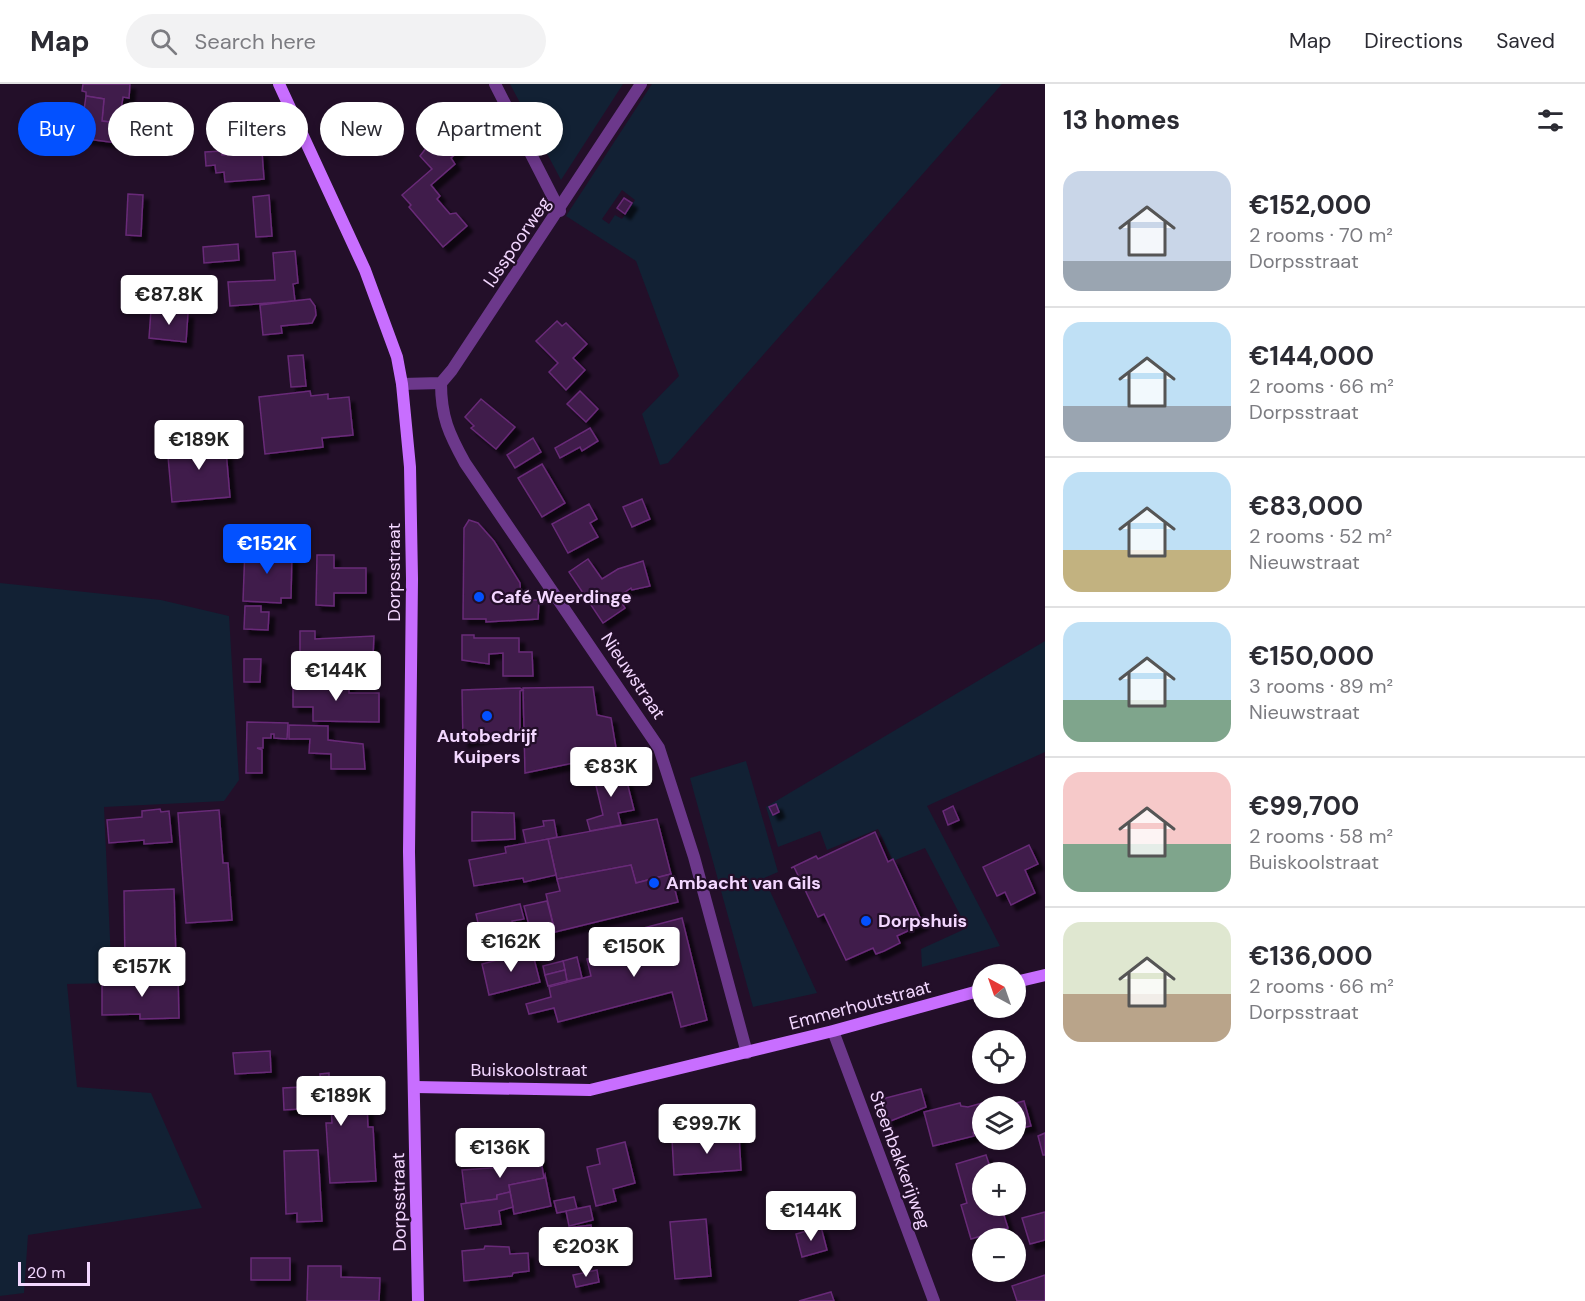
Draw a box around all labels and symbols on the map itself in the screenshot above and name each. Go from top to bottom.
street label: IJsspoorweg [478,192,556,292]
pin: €87.8K [120,275,218,326]
pin: €189K [157,420,241,471]
street label: Dorpsstraat [382,523,406,621]
pin: €152K [225,524,309,575]
place label: Café Weerdinge [491,585,632,609]
marker: Café Weerdinge [472,590,486,604]
street label: Nieuwstraat [595,628,671,724]
pin: €144K [294,651,378,702]
marker: Autobedrijf Kuipers [480,709,494,723]
place label: Autobedrijf Kuipers [437,724,537,769]
pin: €83K [575,747,647,798]
place label: Ambacht van Gils [666,871,821,895]
marker: Ambacht van Gils [647,876,661,890]
place label: Dorpshuis [878,909,967,933]
marker: Dorpshuis [859,914,873,928]
pin: €162K [469,922,553,973]
pin: €150K [592,927,676,978]
pin: €157K [100,947,184,998]
north arrow [972,964,1026,1018]
street label: Emmerhoutstraat [786,974,934,1036]
street label: Buiskoolstraat [470,1058,588,1082]
pin: €189K [299,1076,383,1127]
street label: Steenbakkerijweg [864,1087,936,1233]
pin: €99.7K [658,1104,756,1155]
pin: €136K [458,1128,542,1179]
street label: Dorpsstraat [386,1152,412,1252]
pin: €144K [769,1191,853,1242]
pin: €203K [544,1227,628,1278]
scale bar [18,1259,90,1286]

